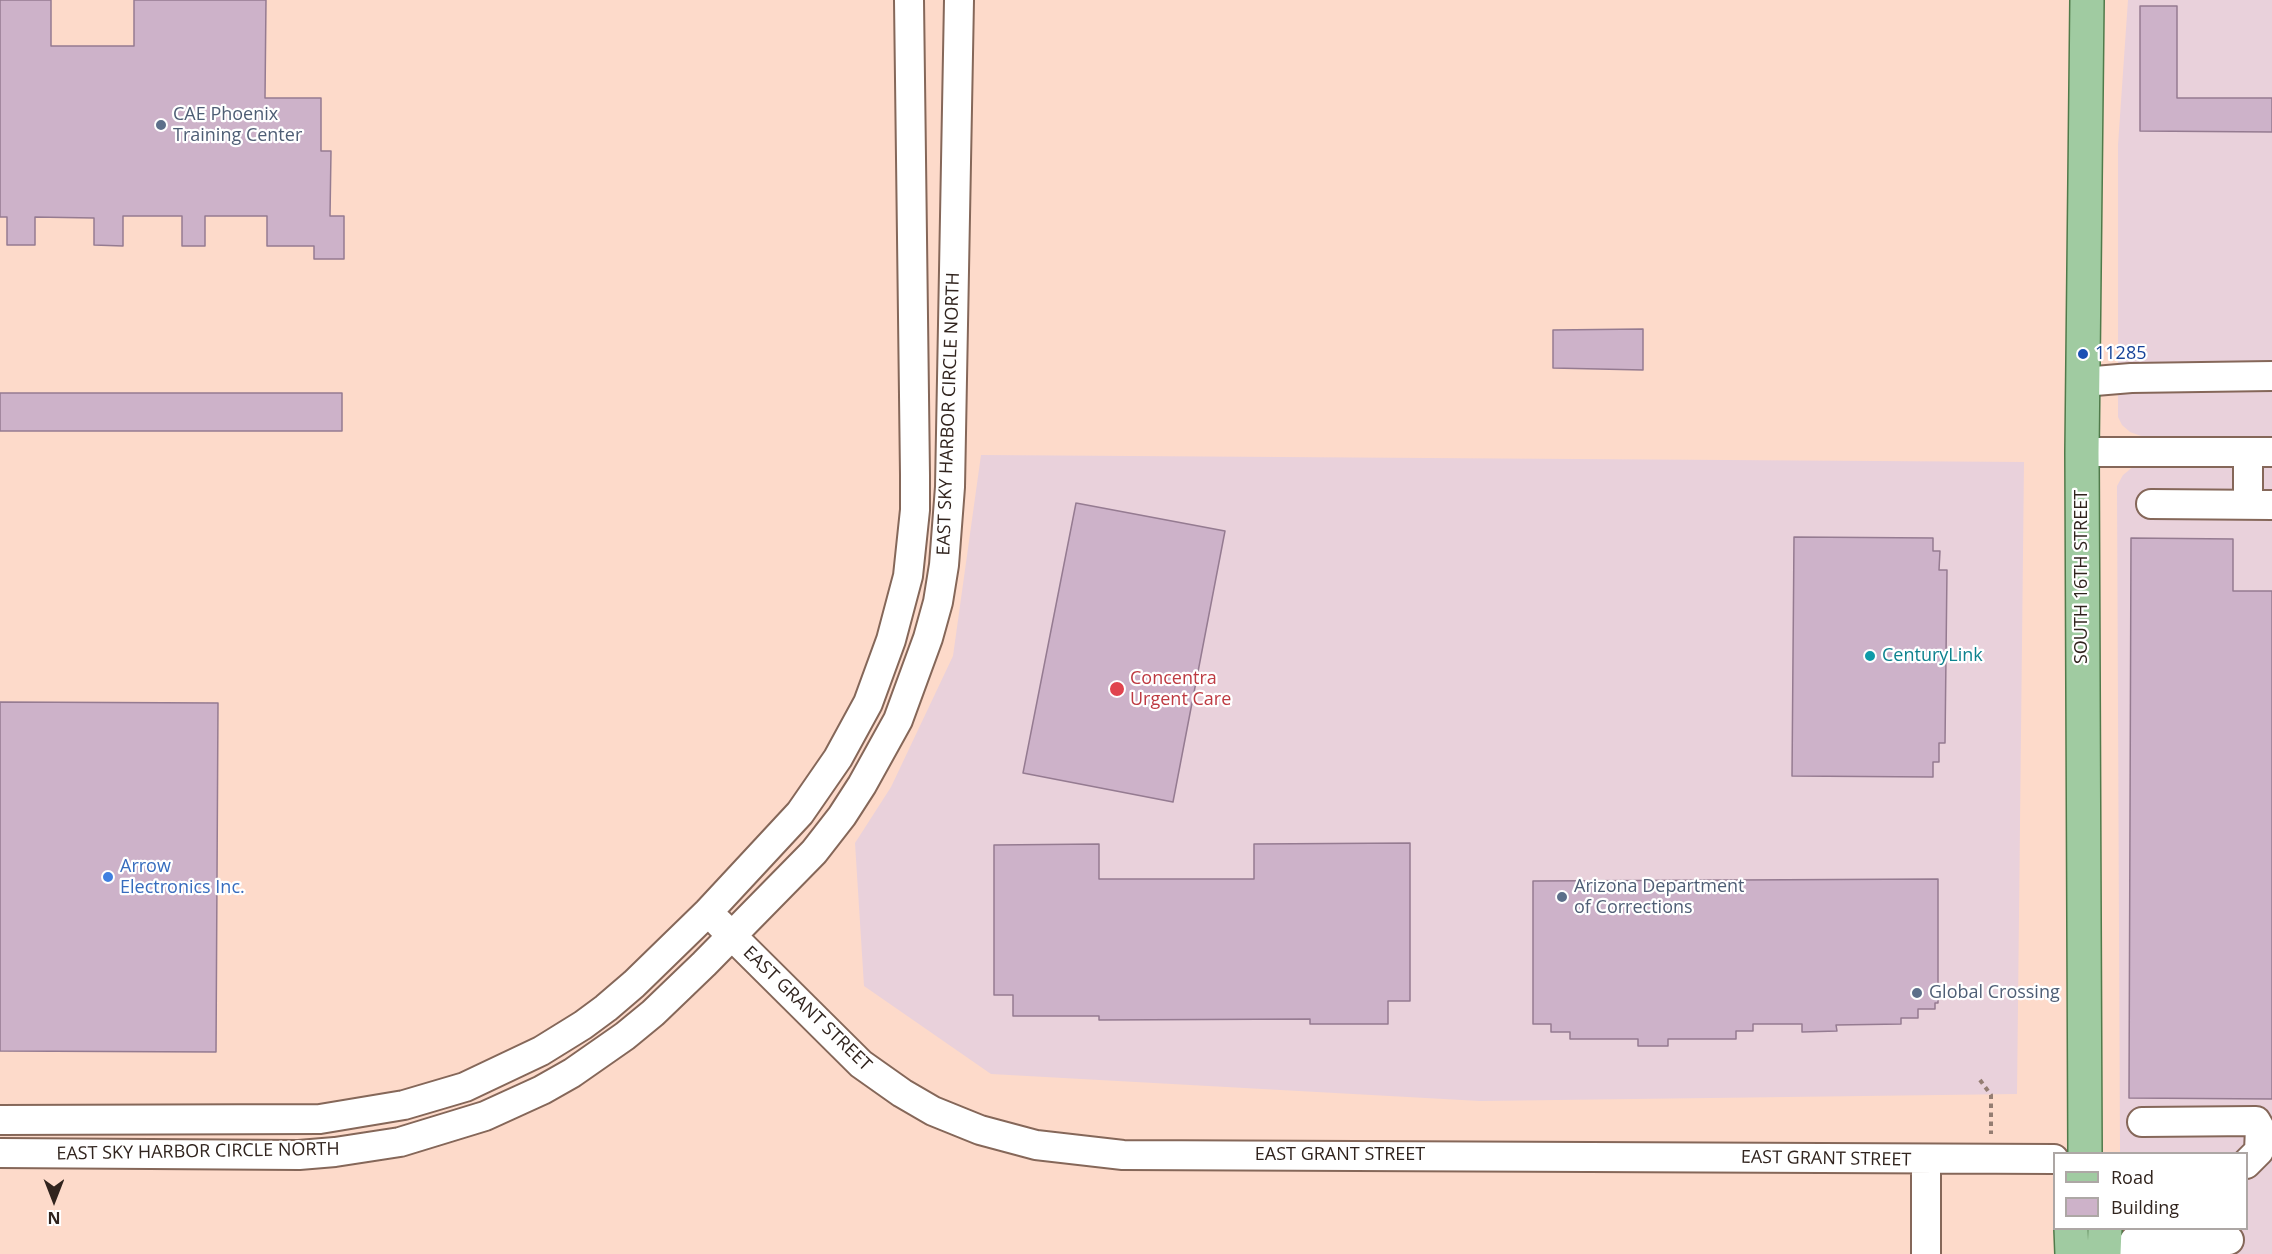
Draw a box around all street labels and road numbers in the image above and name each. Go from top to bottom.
street label: EAST SKY HARBOR CIRCLE NORTH [933,272,965,556]
street label: SOUTH 16TH STREET [2071,490,2093,664]
street label: EAST GRANT STREET [738,942,876,1076]
street label: EAST SKY HARBOR CIRCLE NORTH [56,1139,340,1165]
street label: EAST GRANT STREET [1255,1144,1425,1166]
street label: EAST GRANT STREET [1741,1147,1911,1171]

